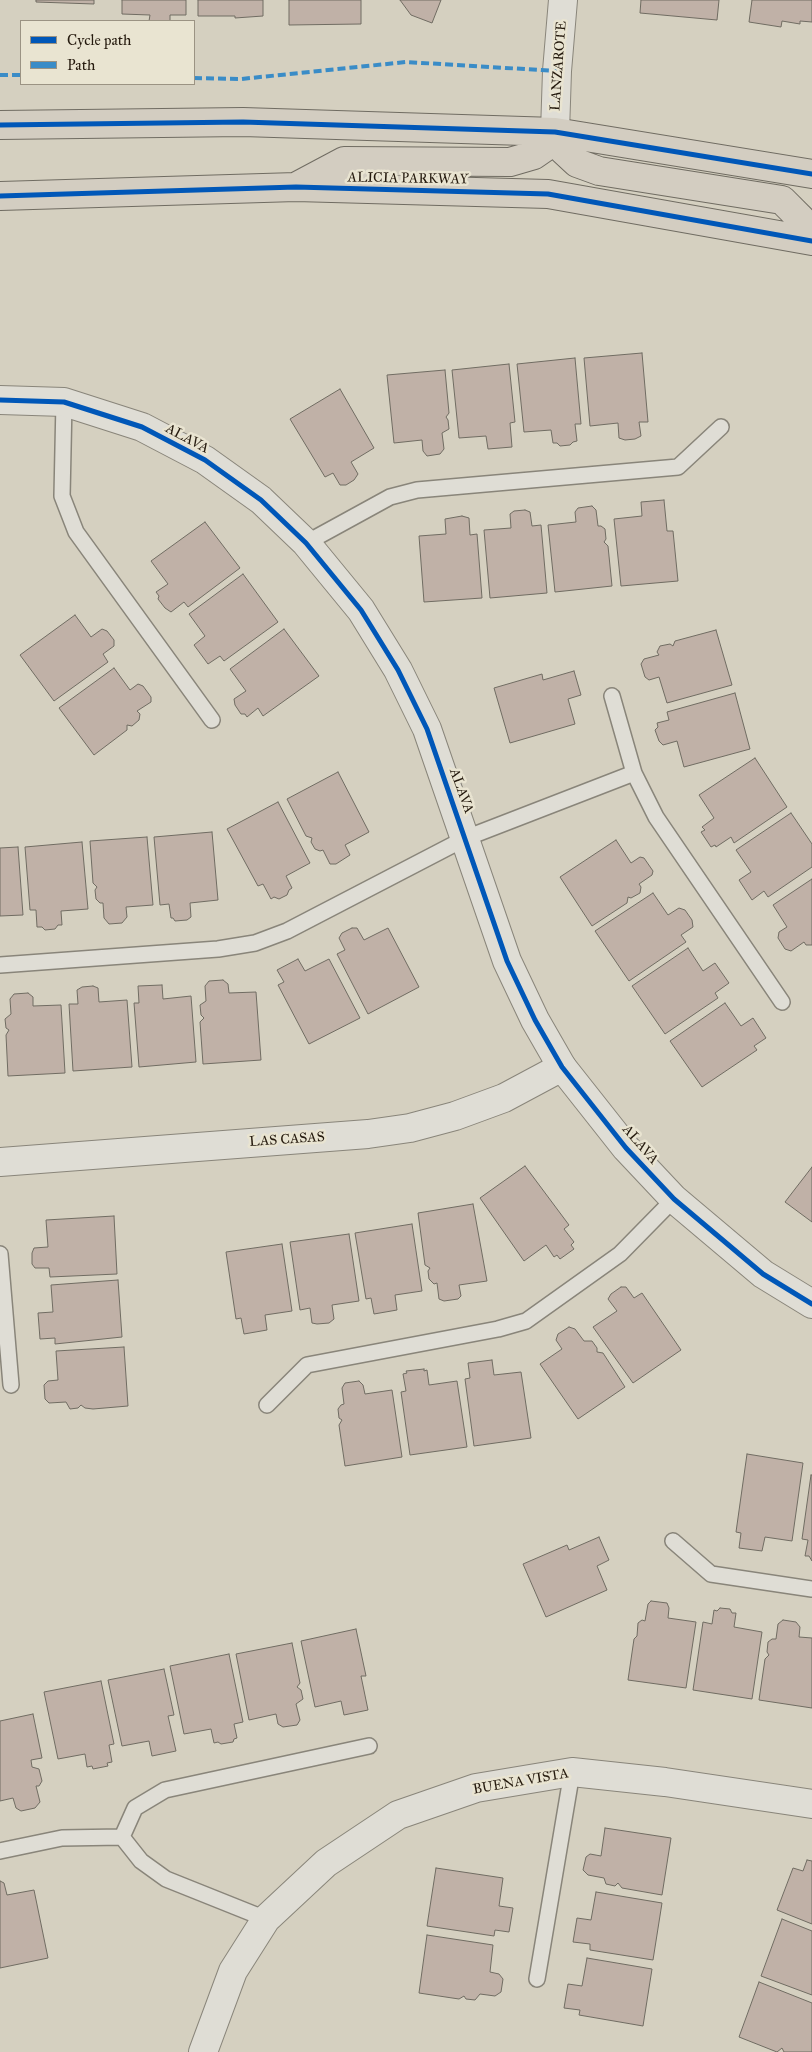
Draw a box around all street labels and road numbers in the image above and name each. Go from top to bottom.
street label: LANZAROTE [547,20,571,112]
street label: ALICIA PARKWAY [347,170,469,188]
street label: ALAVA [162,421,212,457]
street label: ALAVA [445,766,477,816]
street label: ALAVA [618,1122,662,1168]
street label: LAS CASAS [249,1129,325,1151]
street label: BUENA VISTA [472,1765,570,1799]

